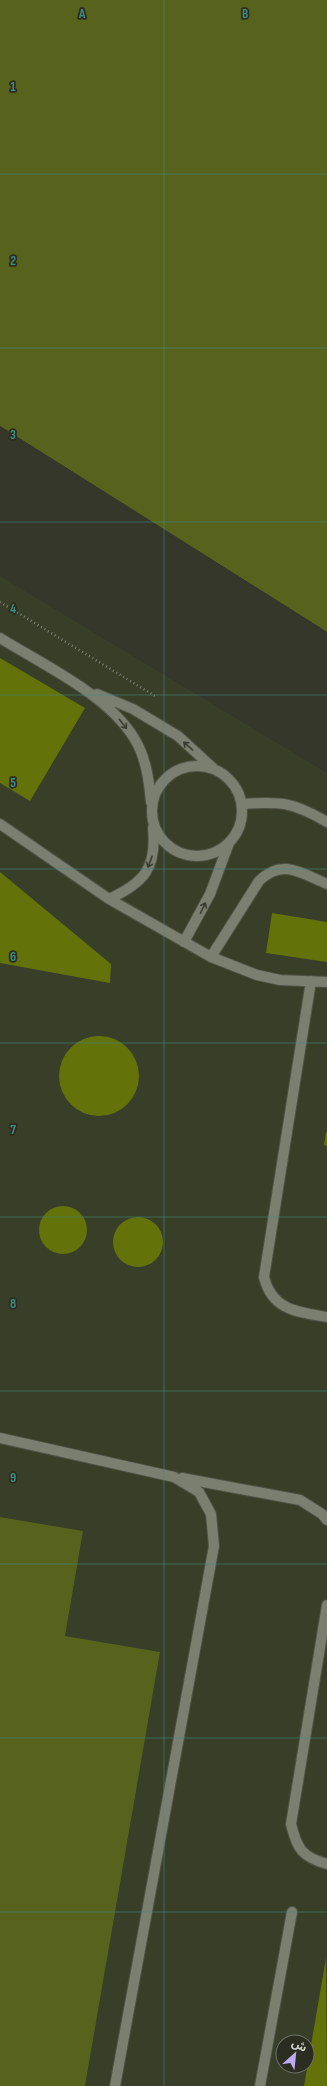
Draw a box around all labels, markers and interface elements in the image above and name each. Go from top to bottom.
text: A [78,6,86,22]
text: B [242,6,248,22]
text: 1 [10,79,16,95]
text: 2 [10,253,16,269]
text: 3 [10,427,16,443]
text: 4 [10,601,16,617]
one-way arrow [119,718,127,729]
one-way arrow [183,741,193,750]
text: 5 [10,775,16,791]
one-way arrow [146,856,153,869]
one-way arrow [200,902,207,914]
text: 6 [10,949,16,965]
text: 7 [10,1122,16,1138]
text: 8 [10,1296,16,1312]
text: 9 [10,1470,16,1486]
north arrow [275,2034,315,2074]
text: ش [290,2036,309,2055]

